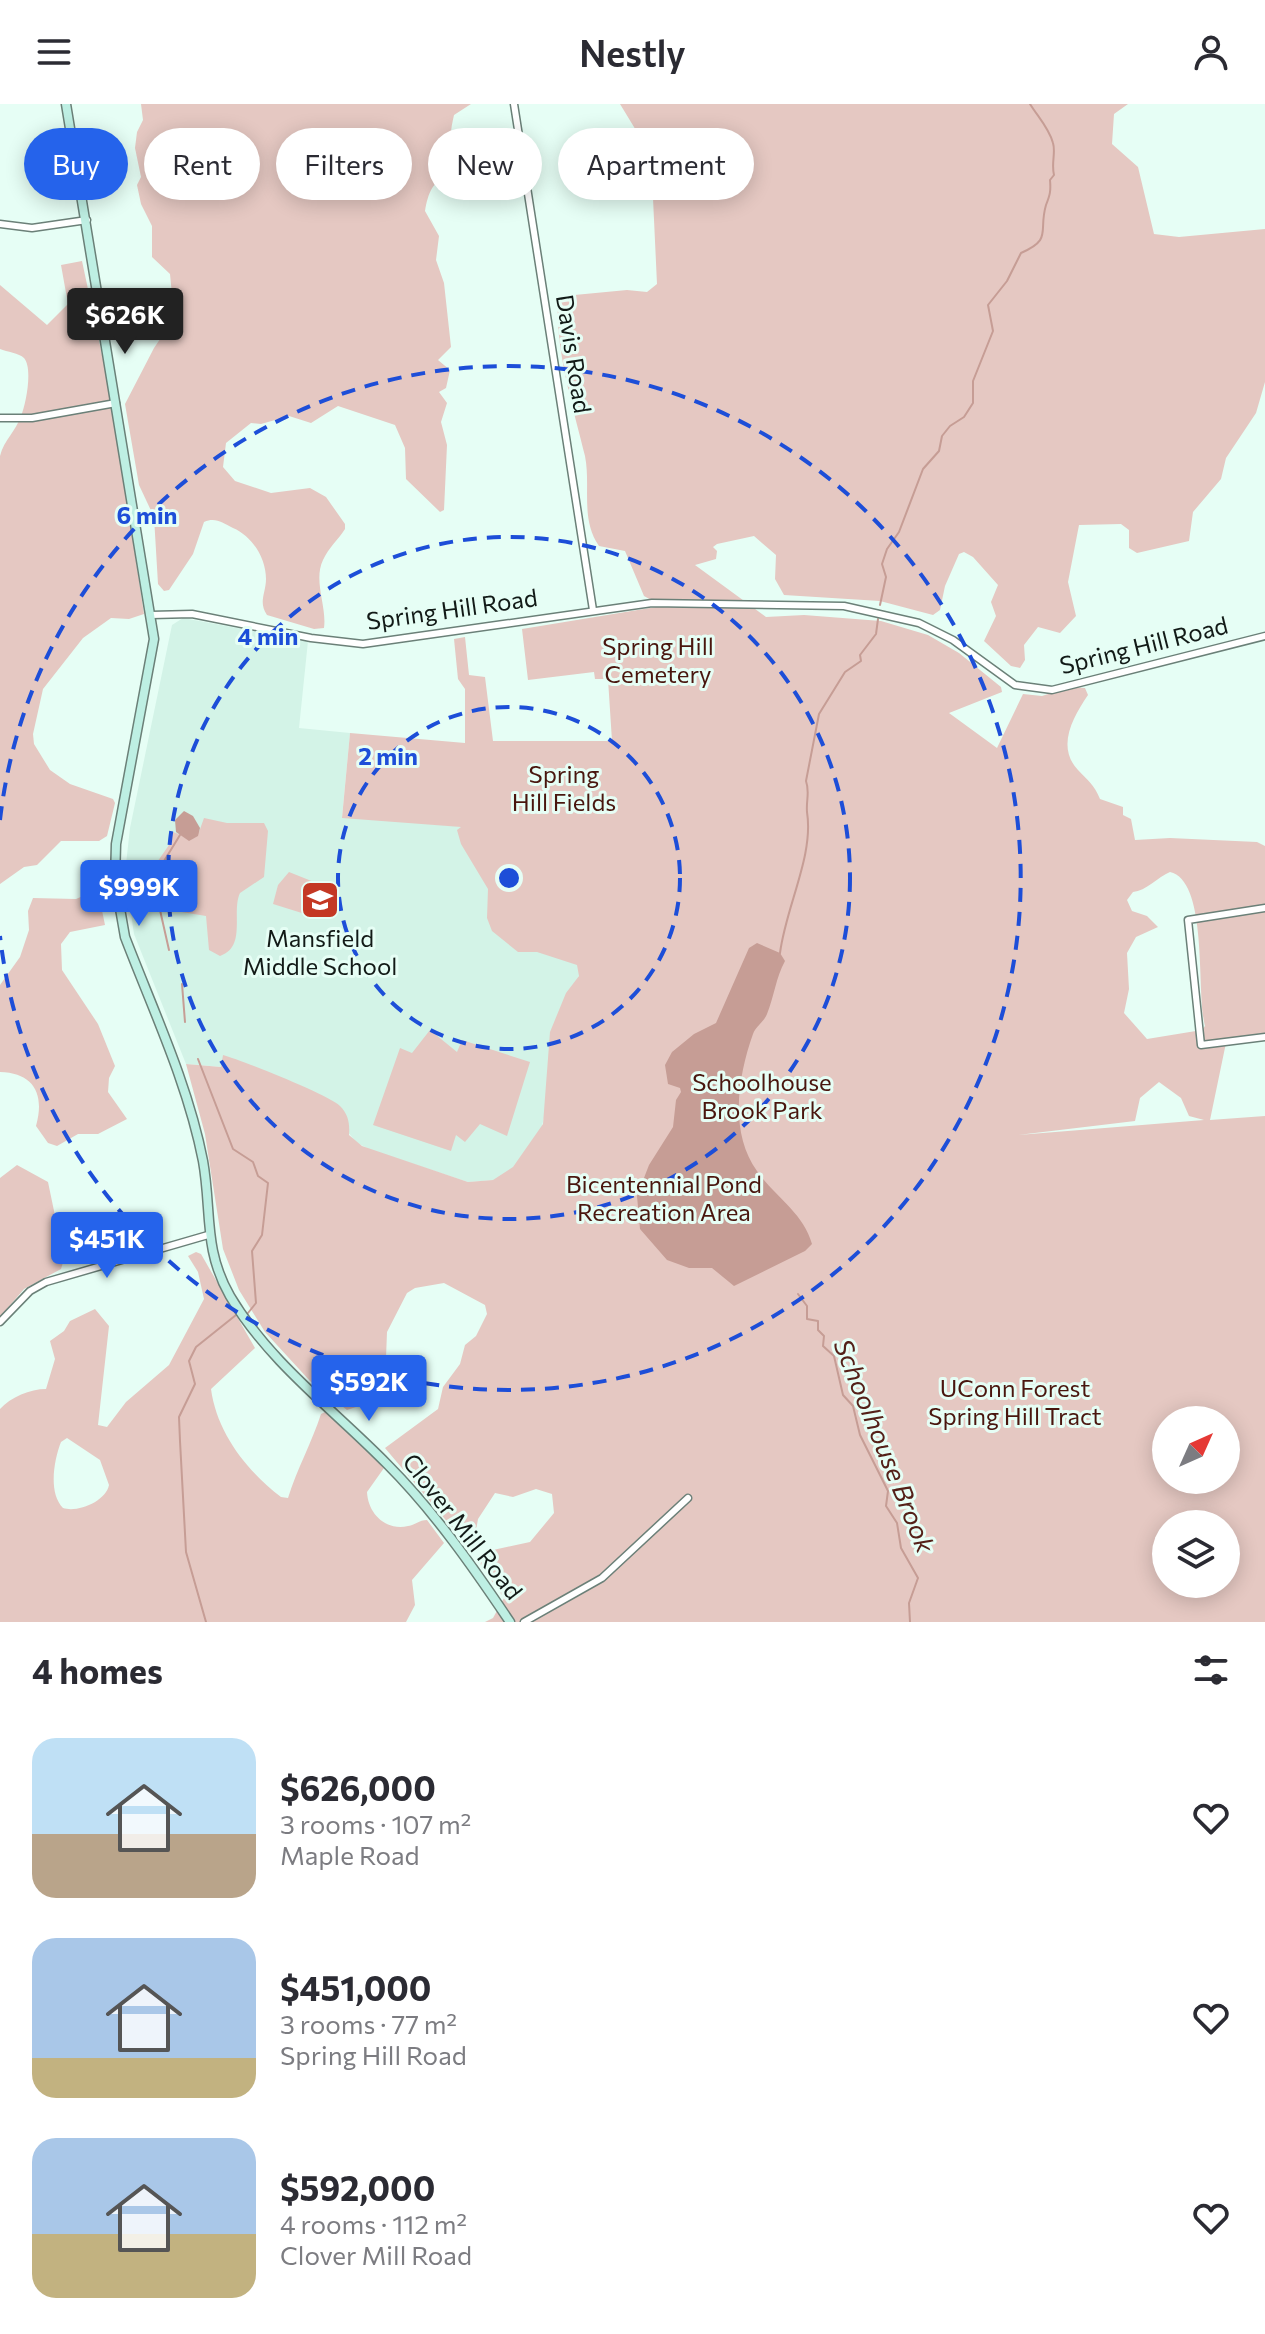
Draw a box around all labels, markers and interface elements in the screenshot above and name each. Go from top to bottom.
icon: menu [32,30,76,74]
text: Nestly [579,30,686,74]
icon: person [1189,30,1233,74]
chip: Buy [24,128,128,200]
chip: Rent [144,128,260,200]
chip: Filters [276,128,412,200]
chip: New [428,128,542,200]
chip: Apartment [558,128,754,200]
pin: $626K [69,288,181,356]
street label: Davis Road [551,292,598,415]
text: $626K [85,298,165,329]
text: 6 min [117,500,177,529]
street label: Spring Hill Road [364,582,539,635]
street label: Spring Hill Road [1056,610,1231,679]
text: 4 min [238,621,298,650]
park label: Spring Hill Cemetery [602,631,714,688]
text: 2 min [358,741,418,770]
park label: Spring Hill Fields [512,759,616,816]
pin: $999K [83,860,195,928]
centre of rings [495,864,523,892]
text: $999K [98,870,180,901]
school or university icon: Mansfield Middle School [299,879,341,921]
place label: Mansfield Middle School [243,923,397,980]
park label: Schoolhouse Brook Park [692,1067,832,1124]
park label: Bicentennial Pond Recreation Area [566,1169,762,1226]
pin: $451K [51,1212,163,1280]
text: $451K [69,1222,145,1253]
water label: Schoolhouse Brook [828,1334,943,1558]
pin: $592K [313,1355,425,1423]
text: $592K [330,1365,408,1396]
park label: UConn Forest Spring Hill Tract [928,1373,1102,1430]
north arrow [1152,1406,1240,1494]
map controls [1152,1406,1240,1598]
street label: Clover Mill Road [397,1447,529,1605]
button: layers [1152,1510,1240,1598]
icon: filters [1189,1648,1233,1692]
text: 4 homes [32,1649,163,1691]
text: $626,000 [280,1766,436,1808]
icon: home [96,1770,192,1866]
icon: heart [1189,1796,1233,1840]
text: 3 rooms · 107 m² [280,1808,471,1839]
text: Maple Road [280,1839,420,1870]
text: $451,000 [280,1966,431,2008]
icon: home [96,1970,192,2066]
icon: heart [1189,1996,1233,2040]
text: 3 rooms · 77 m² [280,2008,457,2039]
text: Spring Hill Road [280,2039,467,2070]
text: $592,000 [280,2166,435,2208]
icon: home [96,2170,192,2266]
icon: heart [1189,2196,1233,2240]
text: 4 rooms · 112 m² [280,2208,467,2239]
text: Clover Mill Road [280,2239,472,2270]

